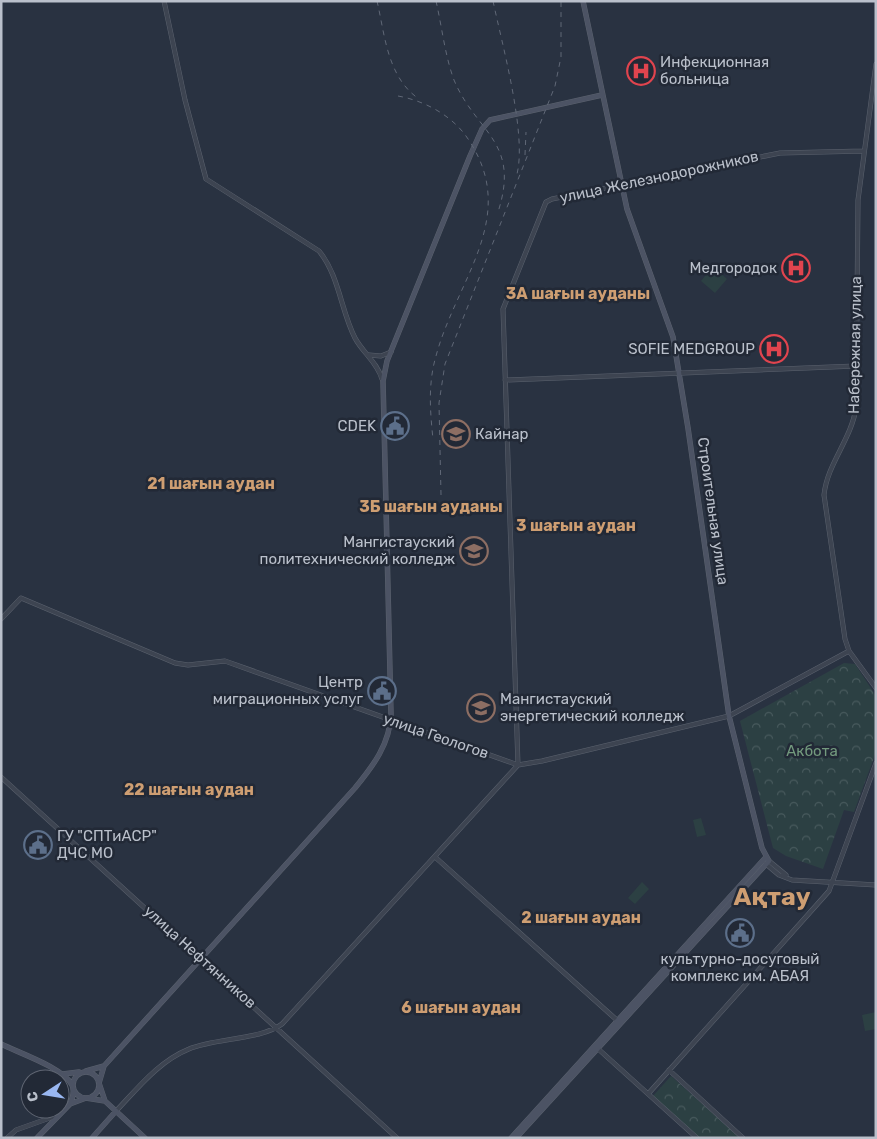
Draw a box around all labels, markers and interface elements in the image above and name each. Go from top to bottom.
place label: Инфекционная больница [660,53,769,88]
hospital icon: Инфекционная больница [626,56,656,86]
street label: улица Железнодорожников [558,147,760,207]
hospital icon: Медгородок [781,253,811,283]
place label: Медгородок [690,259,777,277]
street label: Набережная улица [845,276,865,414]
district label: 3А шағын ауданы [506,284,650,303]
hospital icon: SOFIE MEDGROUP [759,334,789,364]
place label: SOFIE MEDGROUP [628,340,755,358]
public building icon: CDEK [380,411,410,441]
place label: CDEK [338,417,376,435]
school or university icon: Кайнар [441,419,471,449]
place label: Кайнар [475,425,528,443]
street label: Строительная улица [694,436,732,586]
district label: 21 шағын аудан [147,474,275,493]
district label: 3Б шағын ауданы [359,497,503,516]
district label: 3 шағын аудан [516,516,636,535]
place label: Мангистауский политехнический колледж [260,533,455,568]
school or university icon: Мангистауский политехнический колледж [459,536,489,566]
place label: Центр миграционных услуг [213,673,364,708]
public building icon: Центр миграционных услуг [367,676,397,706]
place label: Мангистауский энергетический колледж [500,690,684,725]
school or university icon: Мангистауский энергетический колледж [466,693,496,723]
street label: улица Геологов [381,710,491,762]
park label: Акбота [786,742,838,760]
district label: 22 шағын аудан [124,780,254,799]
place label: ГУ "СПТиАСР" ДЧС МО [57,827,157,862]
public building icon: ГУ "СПТиАСР" ДЧС МО [23,830,53,860]
district label: Ақтау [733,882,811,911]
street label: улица Нефтянников [140,902,260,1012]
district label: 2 шағын аудан [521,908,641,927]
public building icon: культурно-досуговый комплекс им. АБАЯ [725,918,755,948]
place label: культурно-досуговый комплекс им. АБАЯ [660,950,820,985]
district label: 6 шағын аудан [401,998,521,1017]
north arrow [20,1069,70,1119]
text: С [23,1090,42,1103]

